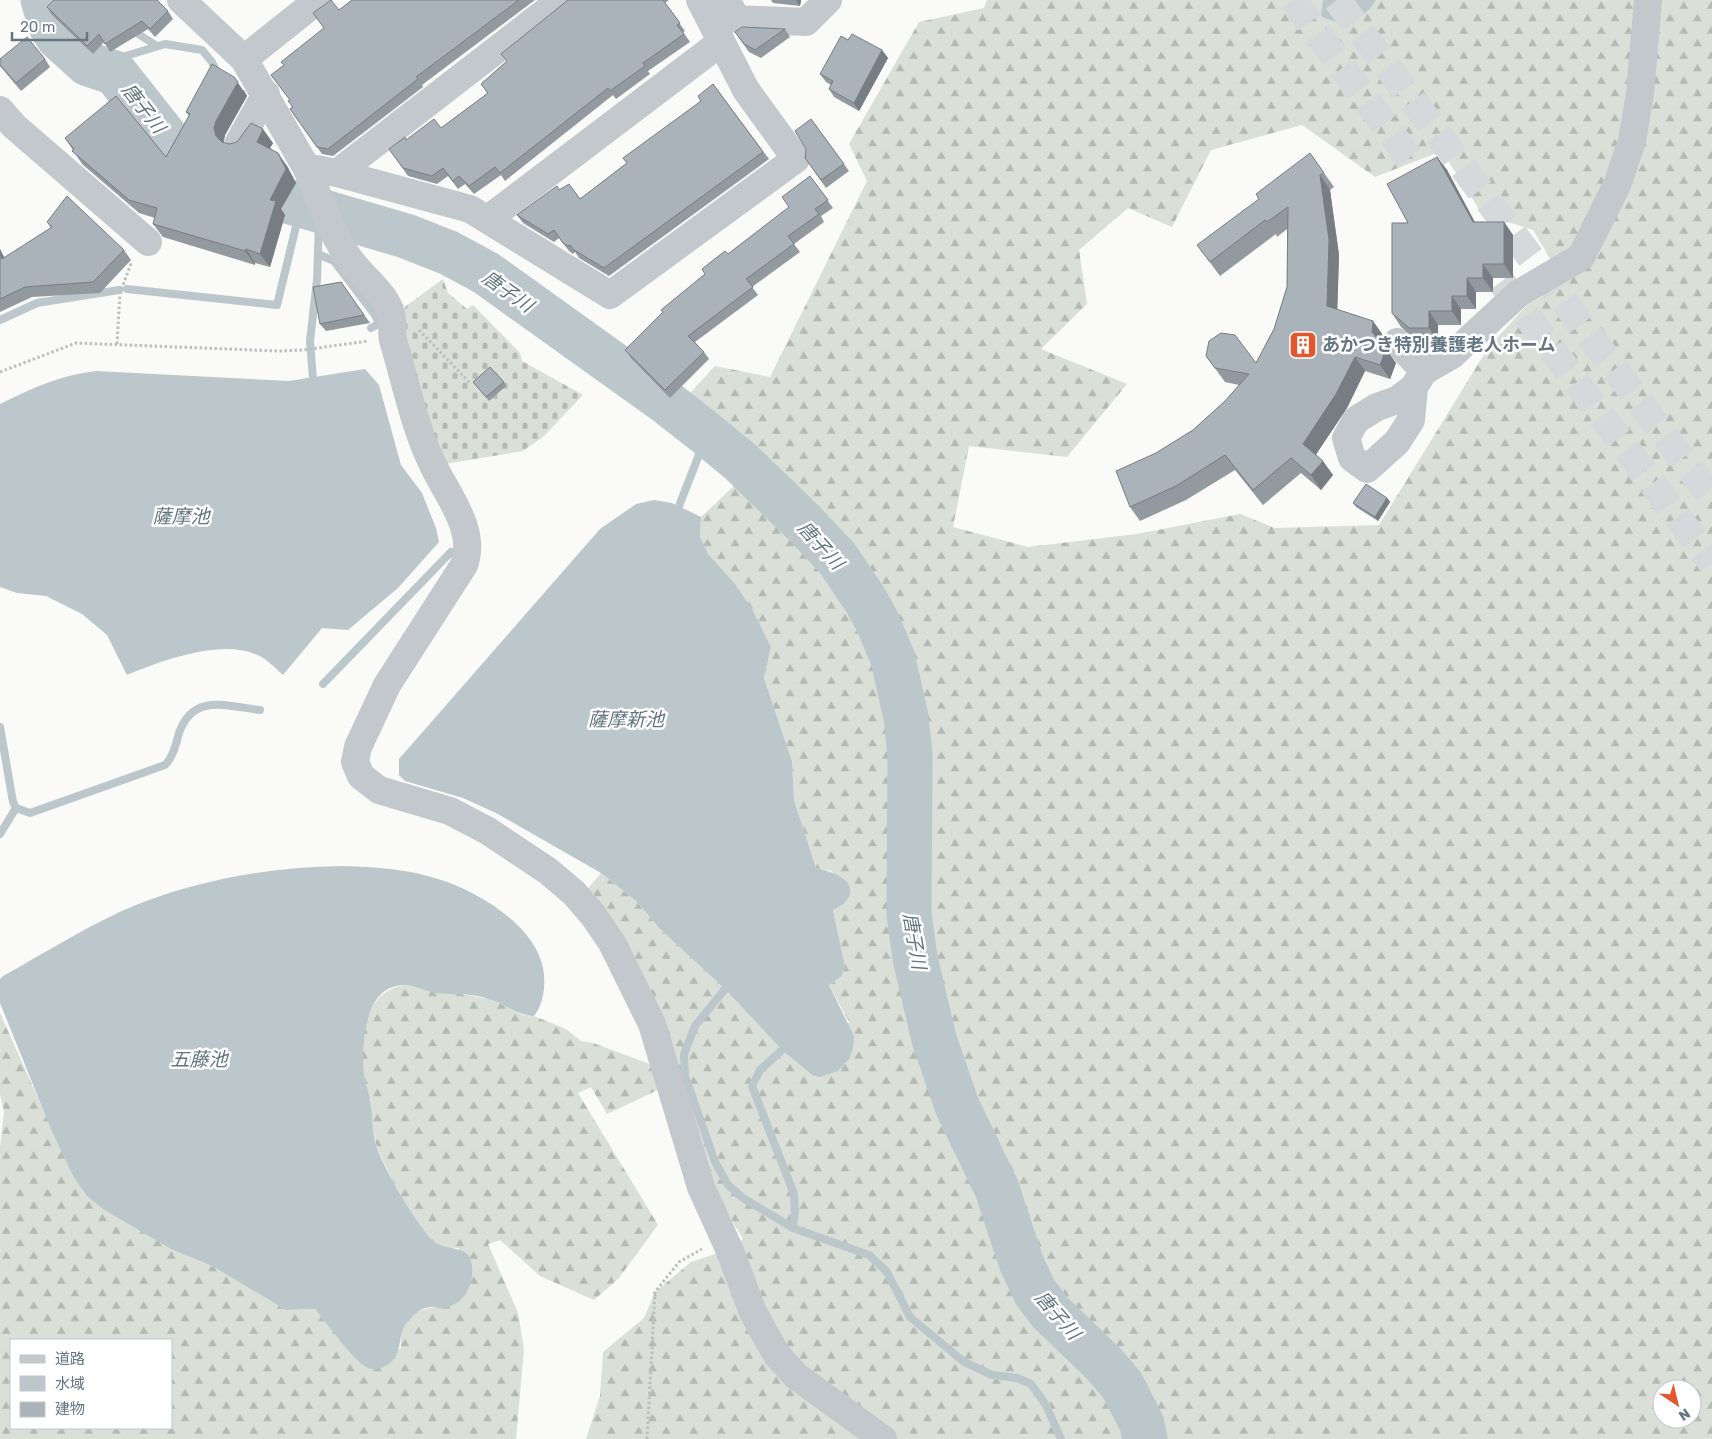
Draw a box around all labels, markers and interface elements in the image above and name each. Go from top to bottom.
scale bar [12,10,88,42]
text: 20 m [20,18,55,36]
water label: 唐子川 [117,79,171,139]
water label: 唐子川 [478,266,539,318]
building icon: あかつき特別養護老人ホーム [1288,330,1318,360]
place label: あかつき特別養護老人ホーム [1322,334,1555,356]
water label: 薩摩池 [152,505,211,528]
water label: 唐子川 [793,516,850,576]
water label: 薩摩新池 [588,708,666,731]
water label: 唐子川 [898,911,931,973]
water label: 五藤池 [170,1048,229,1071]
water label: 唐子川 [1030,1286,1086,1346]
legend [10,1339,172,1429]
text: 道路 [55,1350,85,1368]
text: 水域 [55,1375,85,1393]
north arrow [1652,1379,1702,1429]
text: 建物 [55,1400,85,1418]
text: N [1675,1404,1693,1424]

